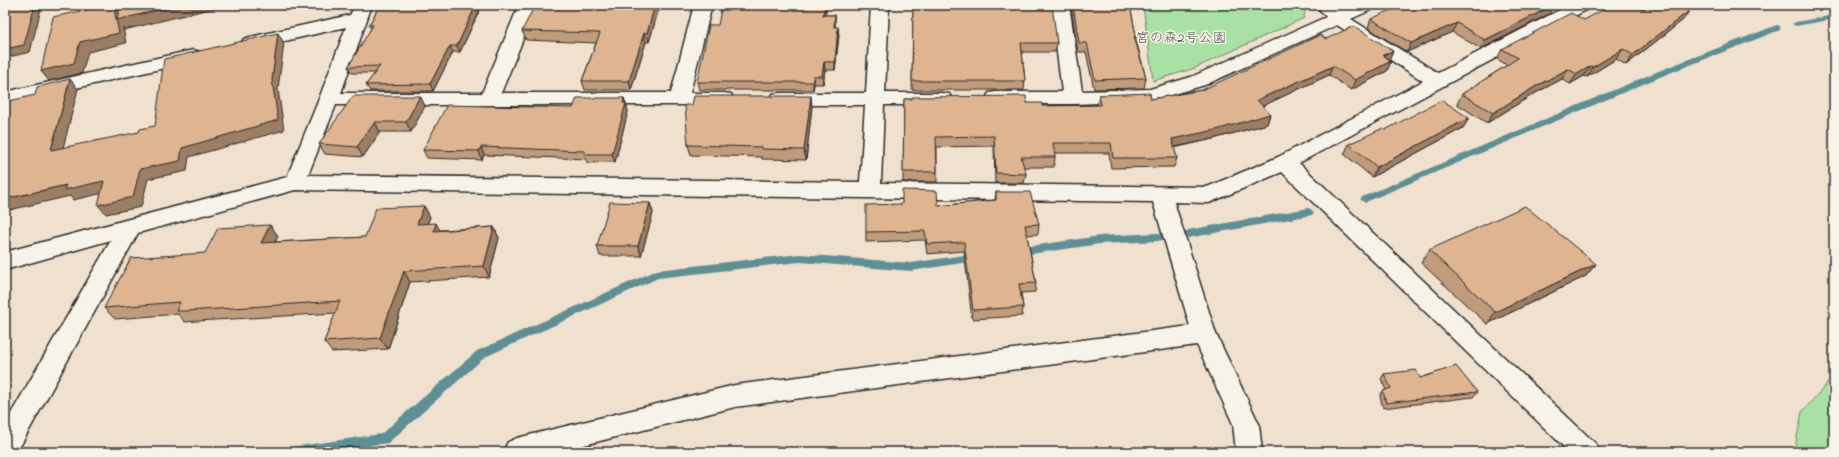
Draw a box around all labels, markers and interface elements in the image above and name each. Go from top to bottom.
park label: 宮の森2号公園 [1136,28,1226,49]

